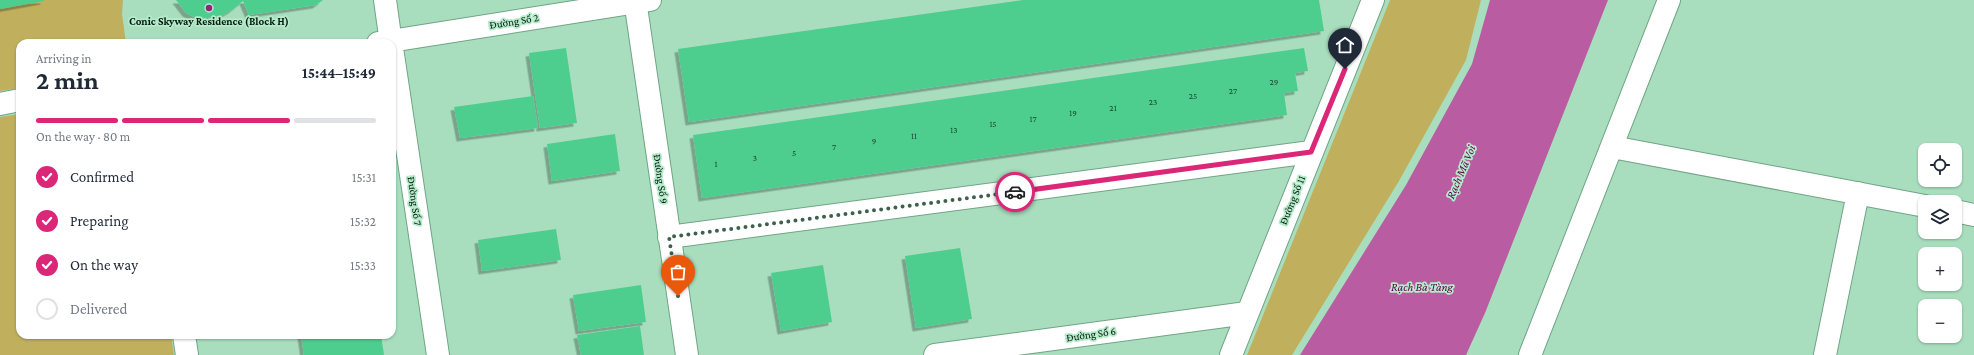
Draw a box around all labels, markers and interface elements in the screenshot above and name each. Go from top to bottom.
marker: Conic Skyway Residence (Block H) [204,3,214,13]
street label: Đường Số 2 [488,11,540,32]
place label: Conic Skyway Residence (Block H) [129,15,289,28]
pin [1328,28,1362,69]
icon: home [1334,34,1356,56]
text: Arriving in [36,51,92,66]
text: 15:44–15:49 [302,65,376,81]
text: 2 min [36,66,99,95]
house number: 29 [1270,77,1279,87]
house number: 27 [1229,86,1237,96]
house number: 25 [1189,91,1197,101]
house number: 23 [1149,97,1157,107]
house number: 21 [1109,103,1117,113]
house number: 19 [1069,108,1077,118]
house number: 17 [1029,114,1037,124]
house number: 15 [989,119,997,129]
house number: 13 [950,125,958,135]
text: On the way · 80 m [36,129,130,144]
house number: 11 [911,131,917,141]
house number: 9 [872,136,877,146]
house number: 7 [832,142,836,152]
water label: Rạch Mã Voi [1443,142,1479,201]
map controls [1918,143,1962,343]
button: locate [1918,143,1962,187]
house number: 5 [792,148,796,158]
street label: Đường Số 9 [651,153,670,205]
house number: 3 [753,153,757,163]
house number: 1 [715,159,718,169]
icon: check [36,166,58,188]
text: Confirmed [70,169,134,185]
text: 15:31 [352,170,376,185]
courier [995,172,1035,212]
street label: Đường Số 11 [1277,173,1308,227]
street label: Đường Số 7 [405,176,424,227]
icon: car [1004,181,1026,203]
button: layers [1918,195,1962,239]
icon: check [36,210,58,232]
text: Preparing [70,213,129,229]
text: 15:32 [350,214,376,229]
button: + [1918,247,1962,291]
icon: check [36,254,58,276]
pin [661,255,695,296]
text: On the way [70,257,138,273]
text: 15:33 [350,258,376,273]
icon: bag [667,261,689,283]
water label: Rạch Bà Tàng [1391,280,1454,294]
button: − [1918,299,1962,343]
text: Delivered [70,301,127,317]
street label: Đường Số 6 [1065,325,1117,344]

